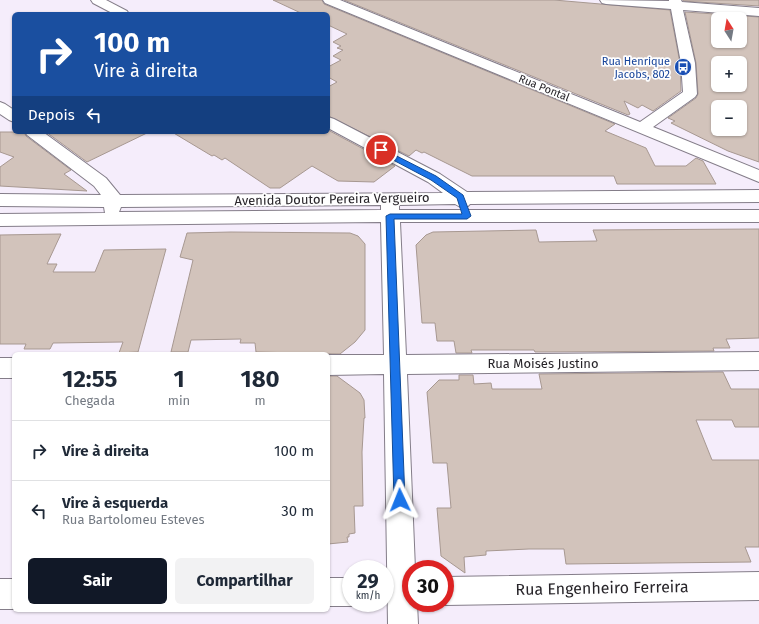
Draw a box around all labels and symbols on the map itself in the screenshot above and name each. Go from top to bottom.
north arrow [711,12,747,48]
place label: Rua Henrique Jacobs, 802 [602,55,670,81]
bus stop icon: Rua Henrique Jacobs, 802 [673,57,693,77]
street label: Rua Pontal [517,72,571,104]
pin [364,133,398,167]
street label: Avenida Doutor Pereira Vergueiro [234,190,430,208]
street label: Rua Moisés Justino [487,356,599,371]
position arrow [379,479,421,521]
speed limit sign: 30 [402,560,454,612]
street label: Rua Engenheiro Ferreira [515,577,689,599]

